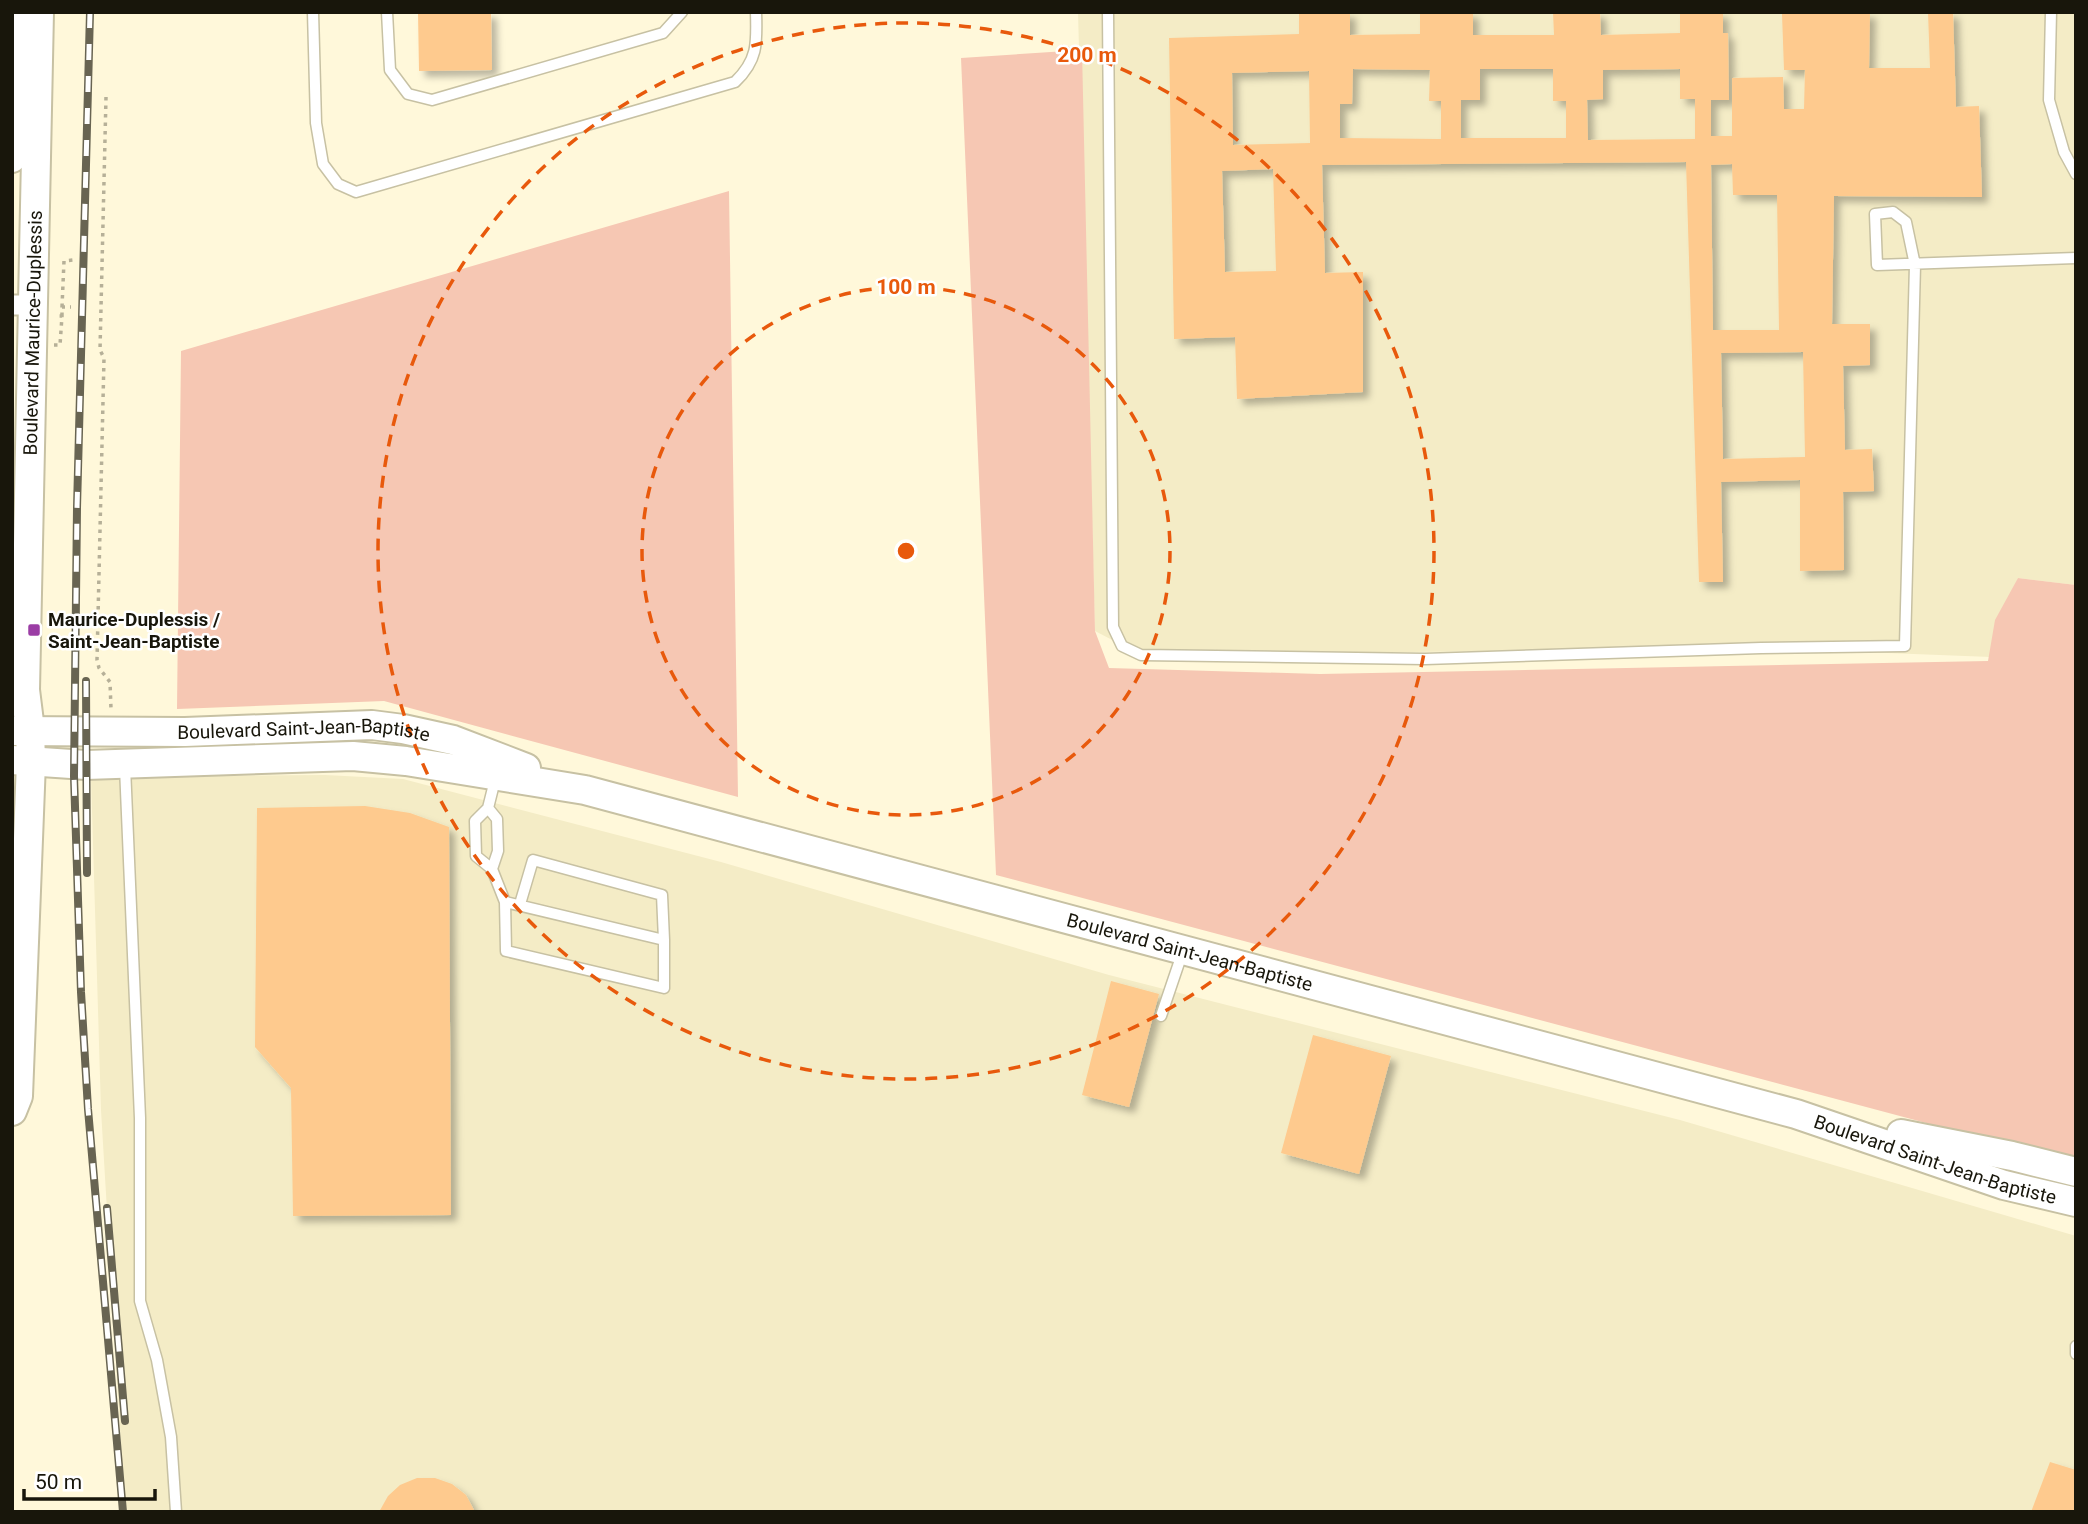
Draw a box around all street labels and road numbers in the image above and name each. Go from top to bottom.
street label: Boulevard Maurice-Duplessis [18,210,46,456]
street label: Boulevard Saint-Jean-Baptiste [177,713,432,746]
street label: Boulevard Saint-Jean-Baptiste [1064,908,1315,996]
street label: Boulevard Saint-Jean-Baptiste [1811,1109,2059,1208]

